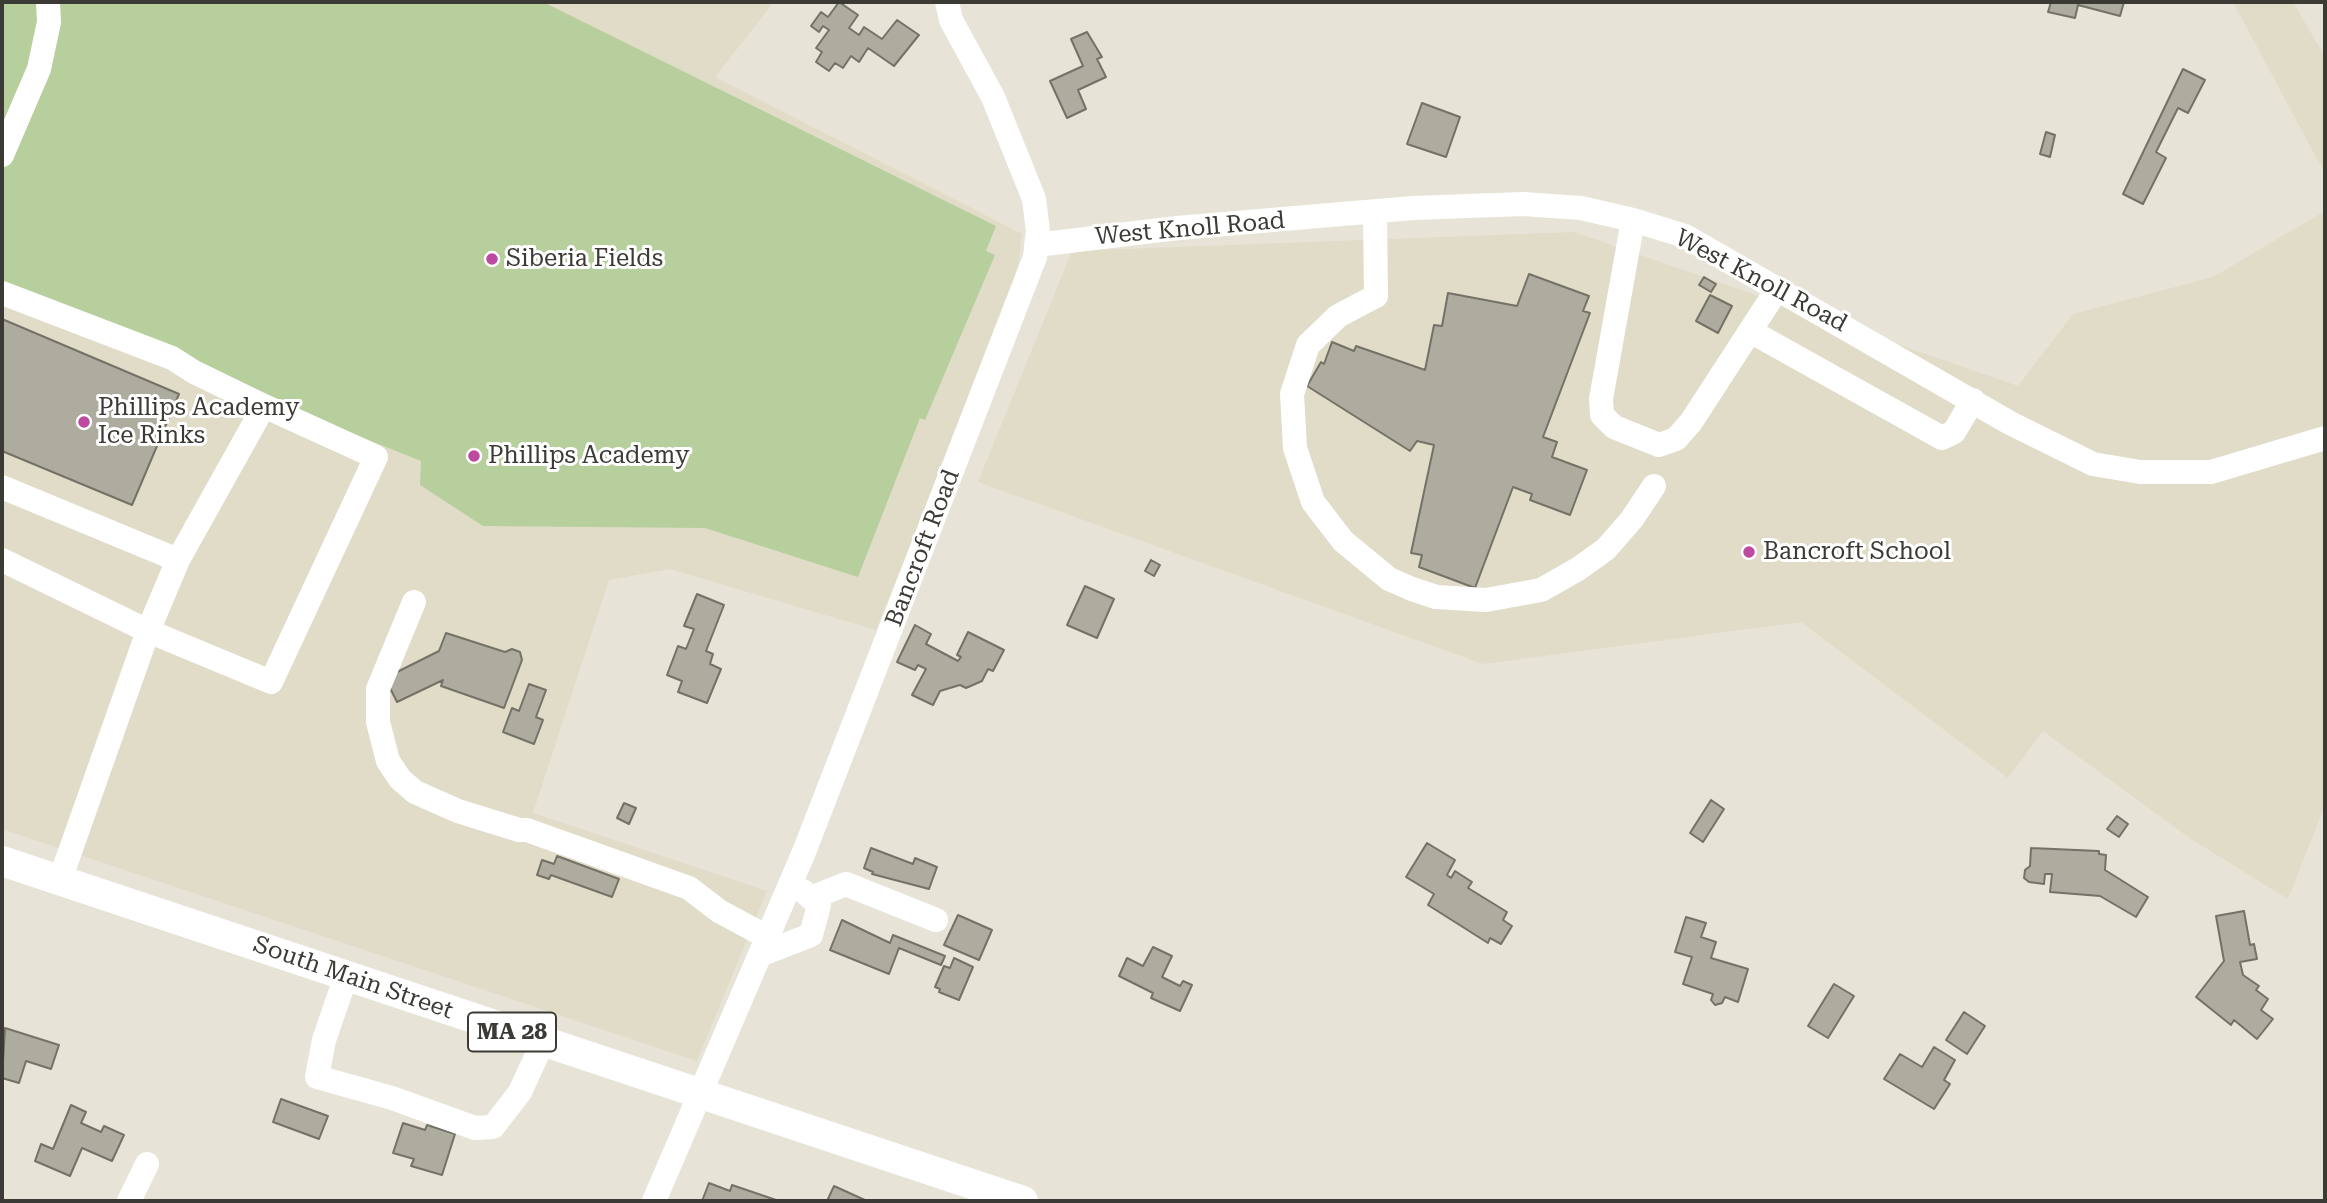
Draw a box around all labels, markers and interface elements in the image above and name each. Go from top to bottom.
street label: West Knoll Road [1094,206,1286,252]
street label: West Knoll Road [1670,224,1852,338]
place label: Siberia Fields [506,245,663,273]
marker: Siberia Fields [484,251,500,267]
place label: Phillips Academy Ice Rinks [98,394,299,450]
marker: Phillips Academy Ice Rinks [76,414,92,430]
place label: Phillips Academy [488,442,689,470]
marker: Phillips Academy [466,448,482,464]
street label: Bancroft Road [880,465,966,631]
place label: Bancroft School [1763,538,1951,566]
marker: Bancroft School [1741,544,1757,560]
street label: South Main Street [249,930,457,1026]
road number: MA 28 [468,1012,556,1051]

